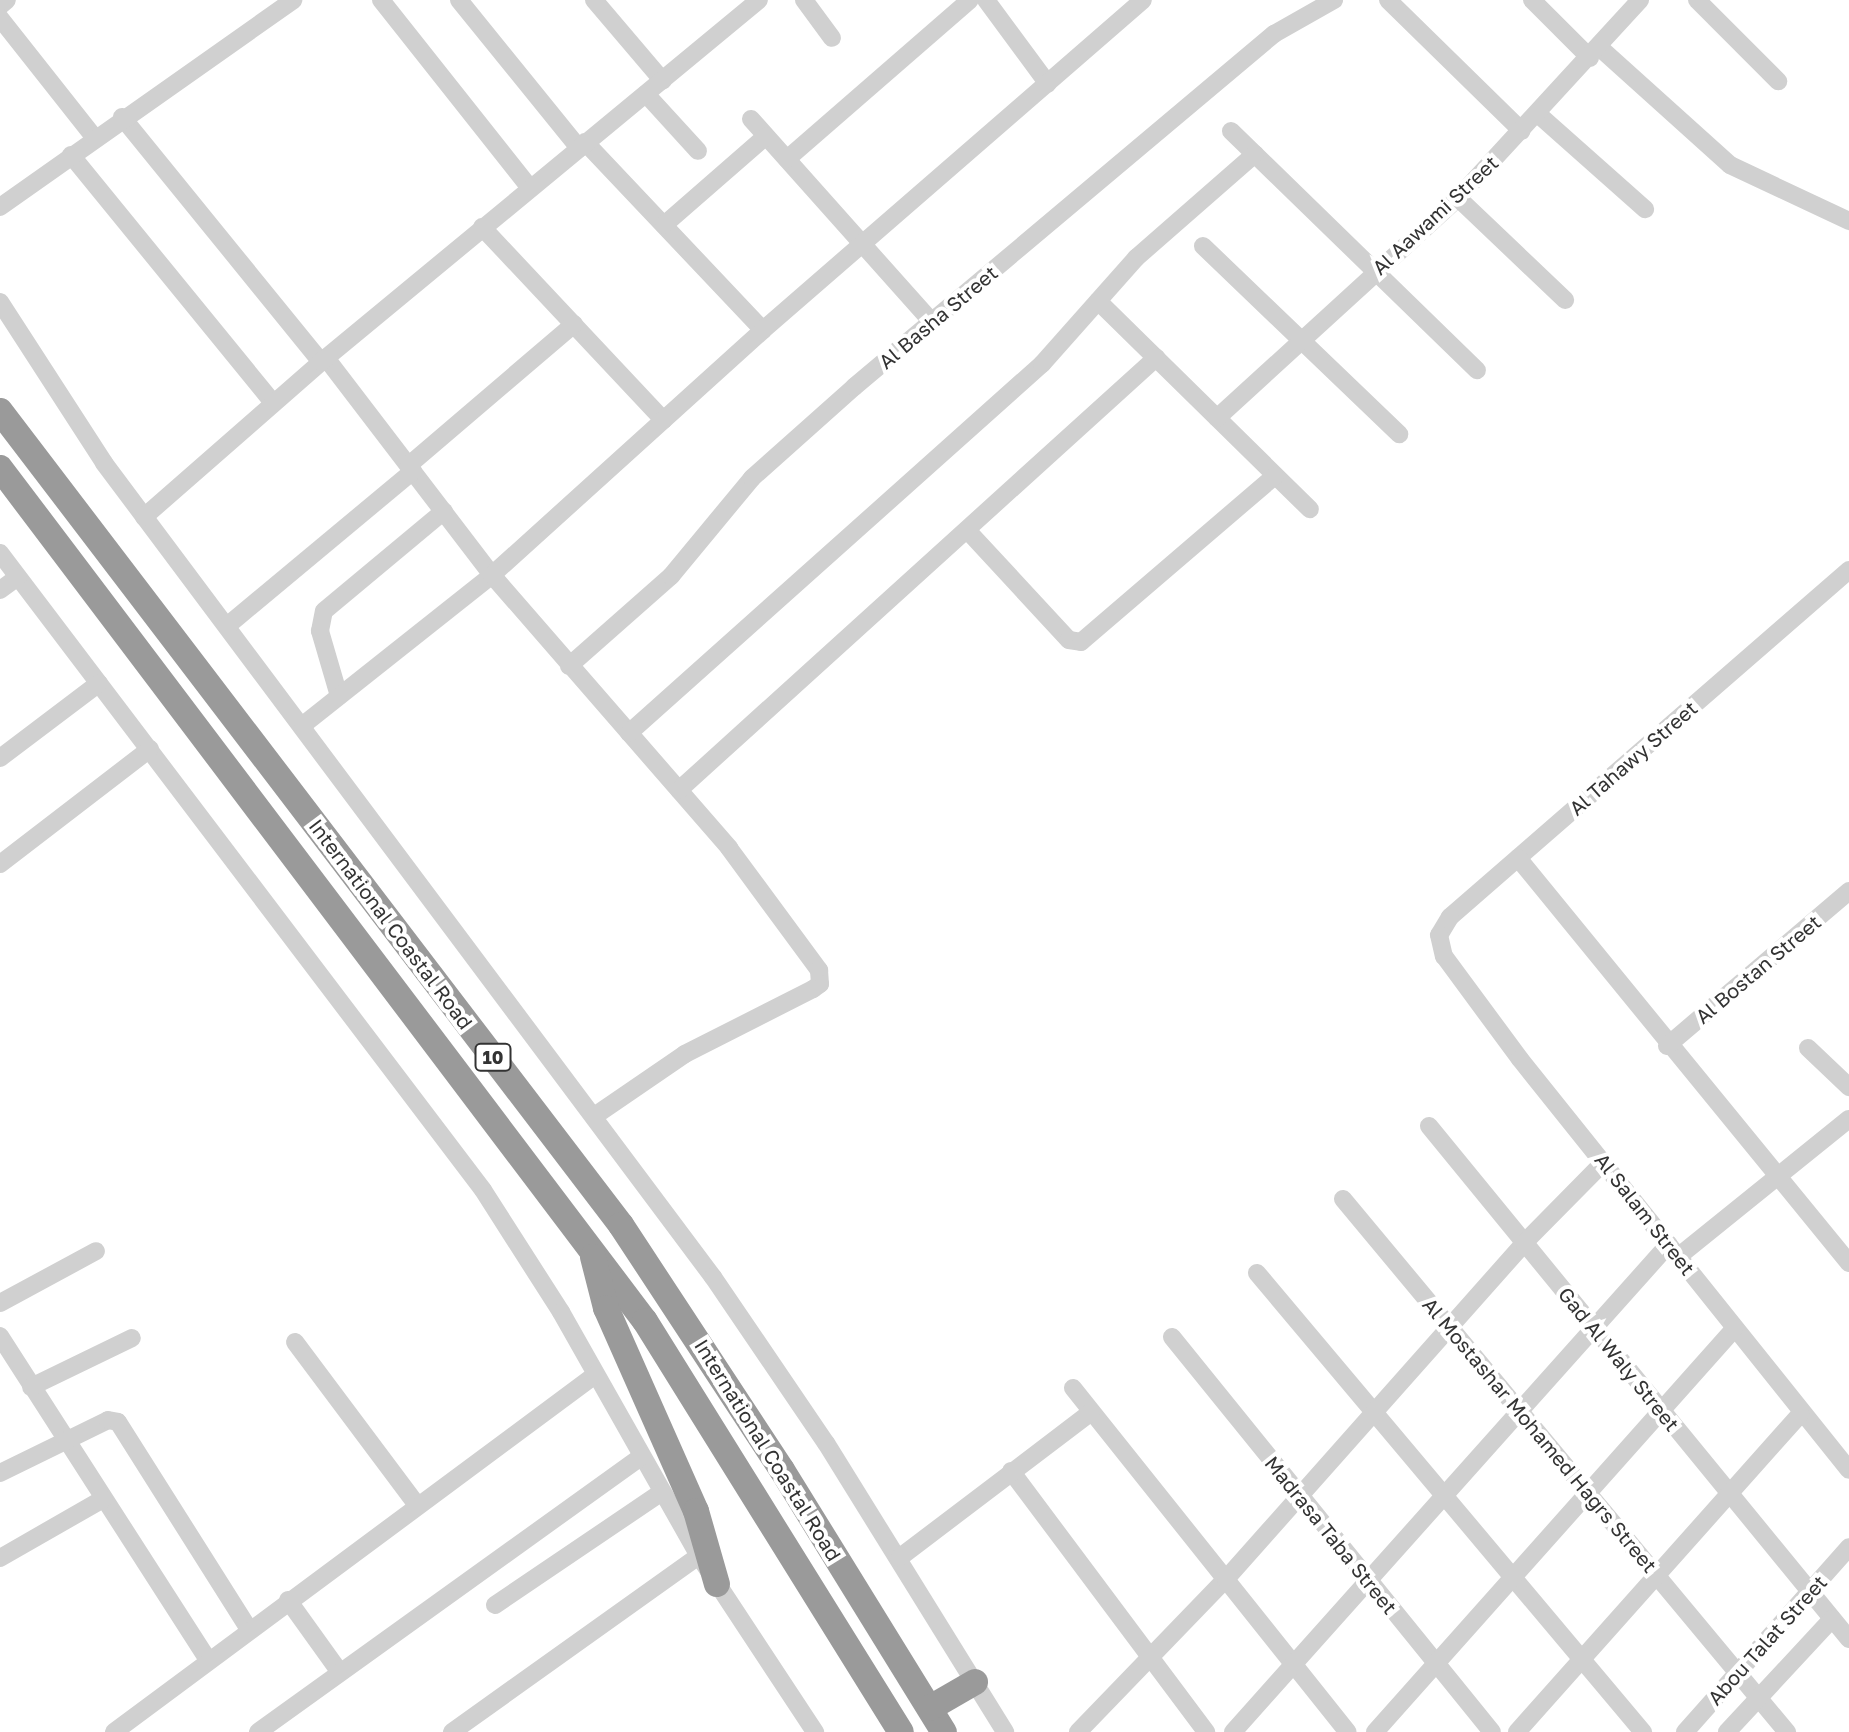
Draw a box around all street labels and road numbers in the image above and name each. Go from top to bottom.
street label: Al Aawami Street [1367,151,1503,279]
street label: Al Basha Street [874,260,1002,374]
street label: Al Tahawy Street [1564,696,1702,820]
street label: International Coastal Road [304,814,478,1034]
street label: Al Bostan Street [1690,910,1826,1028]
road number: 10 [473,1043,513,1071]
street label: Al Salam Street [1590,1148,1700,1280]
street label: Gad Al Waly Street [1554,1282,1684,1436]
street label: Al Mostashar Mohamed Hagrs Street [1418,1293,1662,1577]
street label: International Coastal Road [690,1335,846,1565]
street label: Madrasa Taba Street [1260,1451,1402,1619]
street label: Abou Talat Street [1702,1570,1832,1710]

